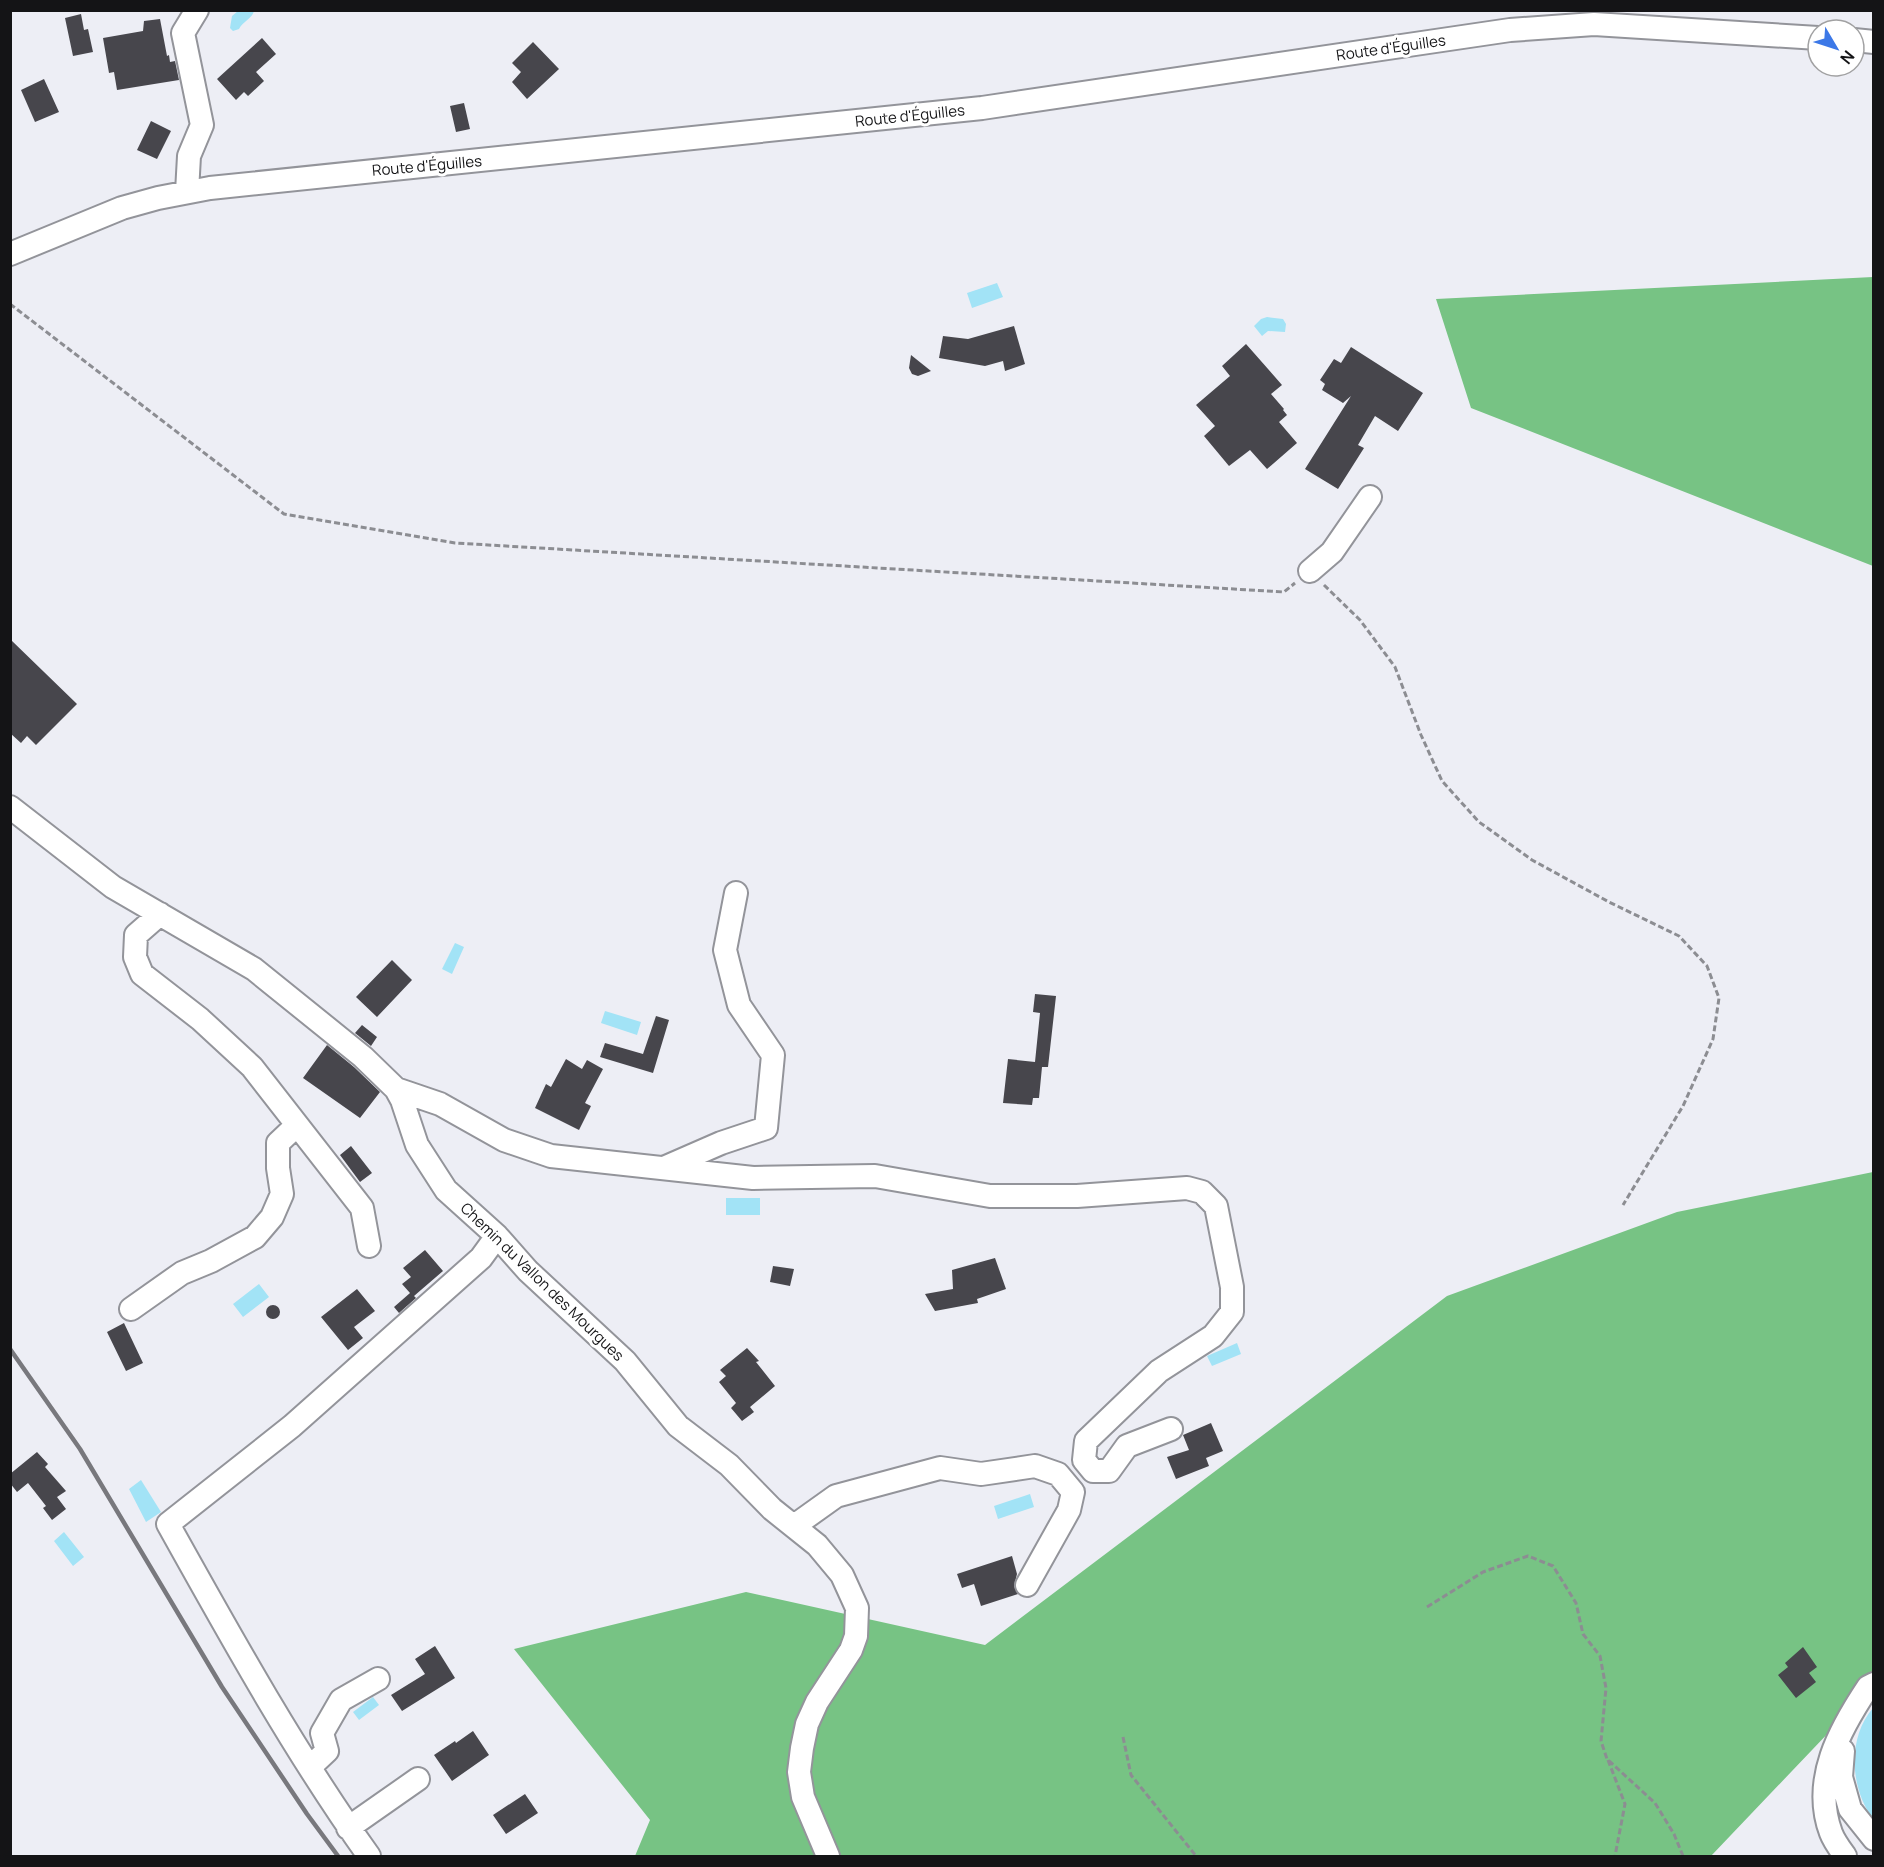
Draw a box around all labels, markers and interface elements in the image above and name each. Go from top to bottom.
north arrow [1806,18,1866,78]
street label: Route d'Éguilles [1335,29,1447,66]
text: N [1835,46,1860,69]
street label: Route d'Éguilles [854,99,966,132]
street label: Route d'Éguilles [371,150,483,181]
street label: Chemin du Vallon des Mourgues [456,1198,629,1366]

